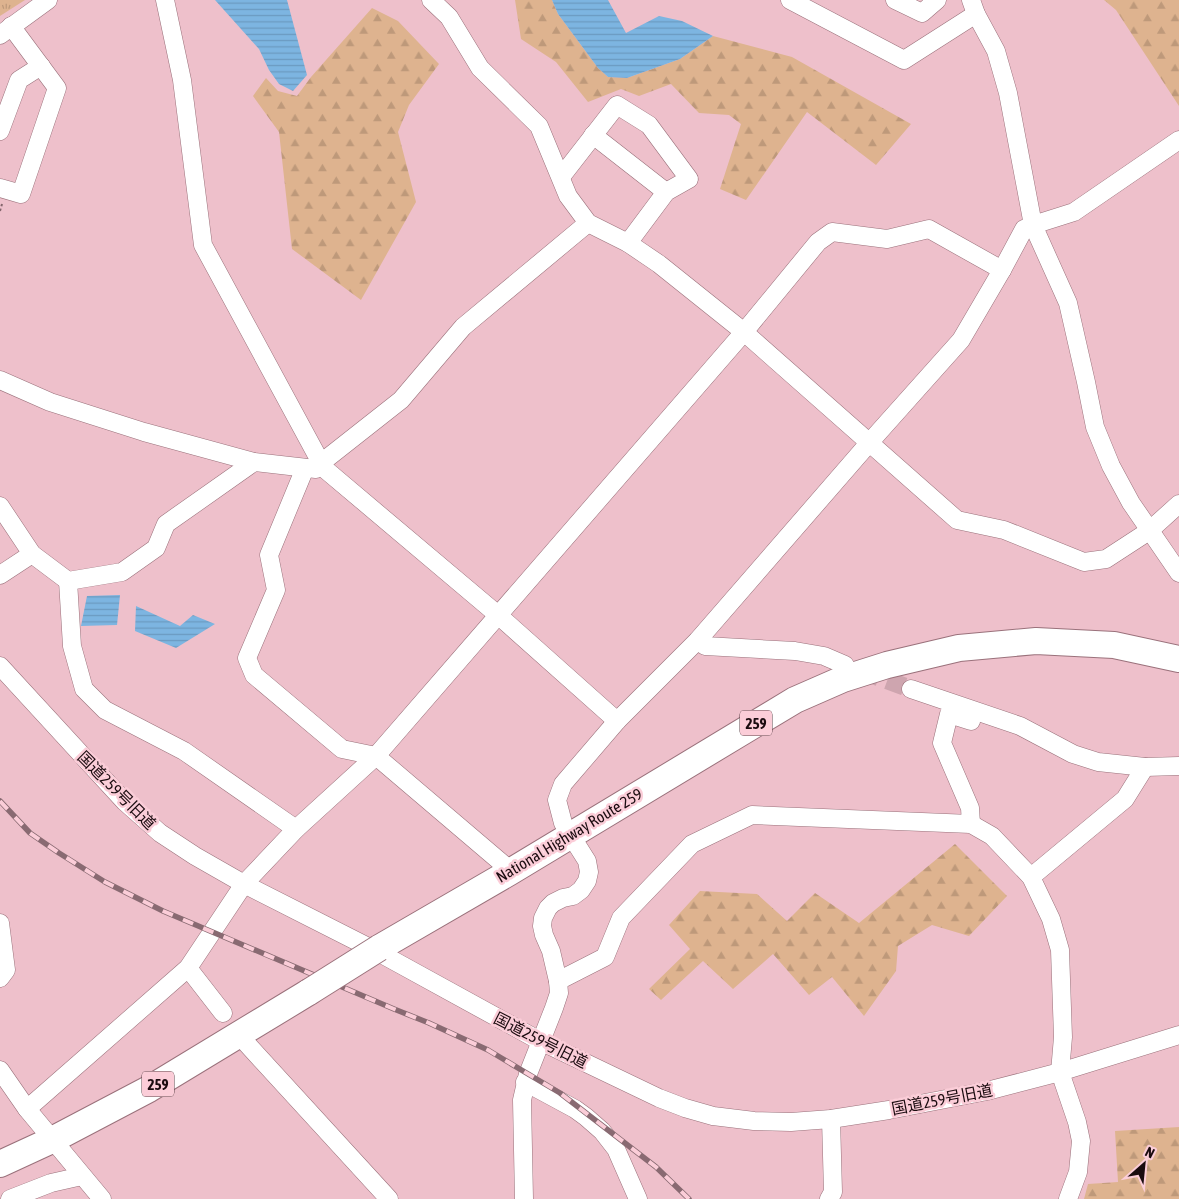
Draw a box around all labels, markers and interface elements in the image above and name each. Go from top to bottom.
road number: 259 [740,710,772,736]
street label: 国道259号旧道 [74,747,160,833]
street label: National Highway Route 259 [493,784,646,887]
street label: 国道259号旧道 [491,1009,591,1071]
road number: 259 [142,1072,174,1096]
street label: 国道259号旧道 [890,1080,994,1118]
north arrow [1119,1139,1169,1189]
text: N [1143,1143,1157,1161]

